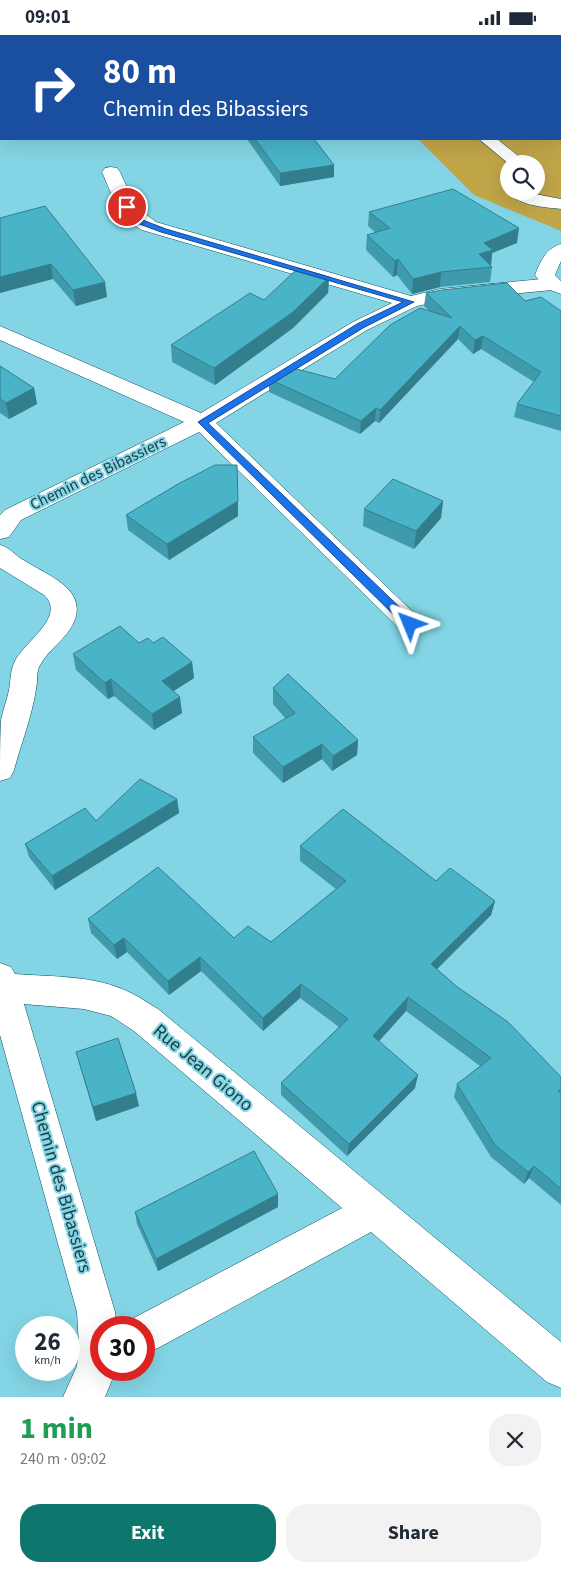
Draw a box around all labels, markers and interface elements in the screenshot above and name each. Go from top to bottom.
text: 09:01 [25,4,71,31]
text: 80 m [103,47,177,97]
icon: right [20,55,85,120]
text: Chemin des Bibassiers [103,93,308,125]
map controls [500,155,545,200]
button: search [500,155,545,200]
pin [106,186,148,228]
icon: arrive [113,193,141,221]
street label: Chemin des Bibassiers [26,430,170,516]
position arrow [383,597,435,649]
street label: Rue Jean Giono [147,1018,259,1118]
street label: Chemin des Bibassiers [24,1098,98,1276]
speed limit sign: 30 [90,1316,155,1381]
text: 26 [34,1324,61,1360]
text: km/h [34,1352,61,1369]
text: 1 min [20,1407,93,1450]
button: close [489,1414,541,1466]
text: 240 m · 09:02 [20,1448,107,1470]
button: Exit [20,1504,276,1562]
button: Share [286,1504,541,1562]

